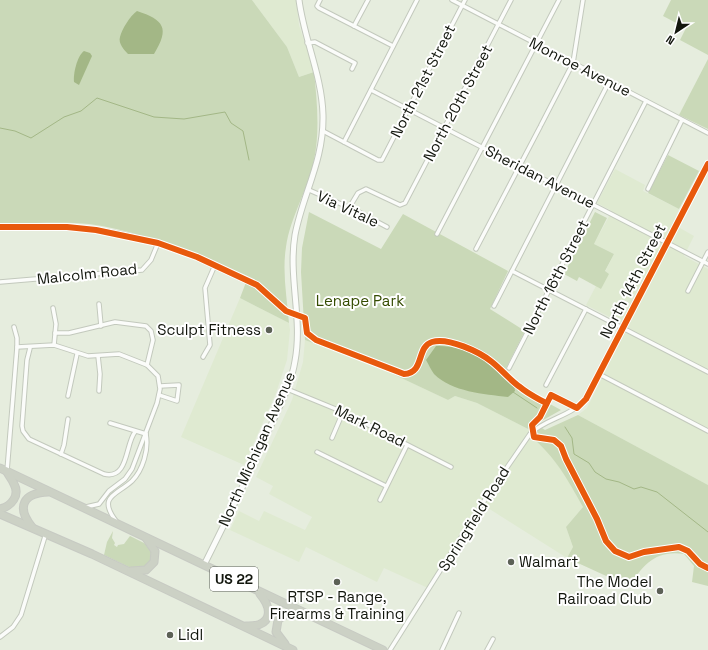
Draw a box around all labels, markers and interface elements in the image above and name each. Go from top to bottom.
north arrow [656,12,696,52]
street label: North 21st Street [386,21,459,141]
text: N [663,32,677,48]
street label: Monroe Avenue [526,33,634,100]
street label: North 20th Street [419,41,496,164]
street label: Sheridan Avenue [482,141,598,212]
street label: Via Vitale [314,186,382,231]
street label: North 16th Street [518,216,593,337]
street label: North 14th Street [595,220,670,341]
street label: Malcolm Road [36,259,138,288]
park label: Lenape Park [316,291,404,310]
place label: Sculpt Fitness [157,320,261,339]
marker: Sculpt Fitness [264,325,274,335]
street label: North Michigan Avenue [214,368,299,529]
street label: Mark Road [332,400,409,451]
street label: Springfield Road [434,463,513,575]
place label: Walmart [519,552,578,571]
marker: Walmart [506,557,516,567]
road number: US 22 [210,567,258,591]
place label: The Model Railroad Club [558,572,652,608]
marker: RTSP - Range, Firearms & Training [332,577,342,587]
marker: The Model Railroad Club [655,586,665,596]
place label: RTSP - Range, Firearms & Training [270,587,404,623]
place label: Lidl [178,625,203,644]
marker: Lidl [165,630,175,640]

